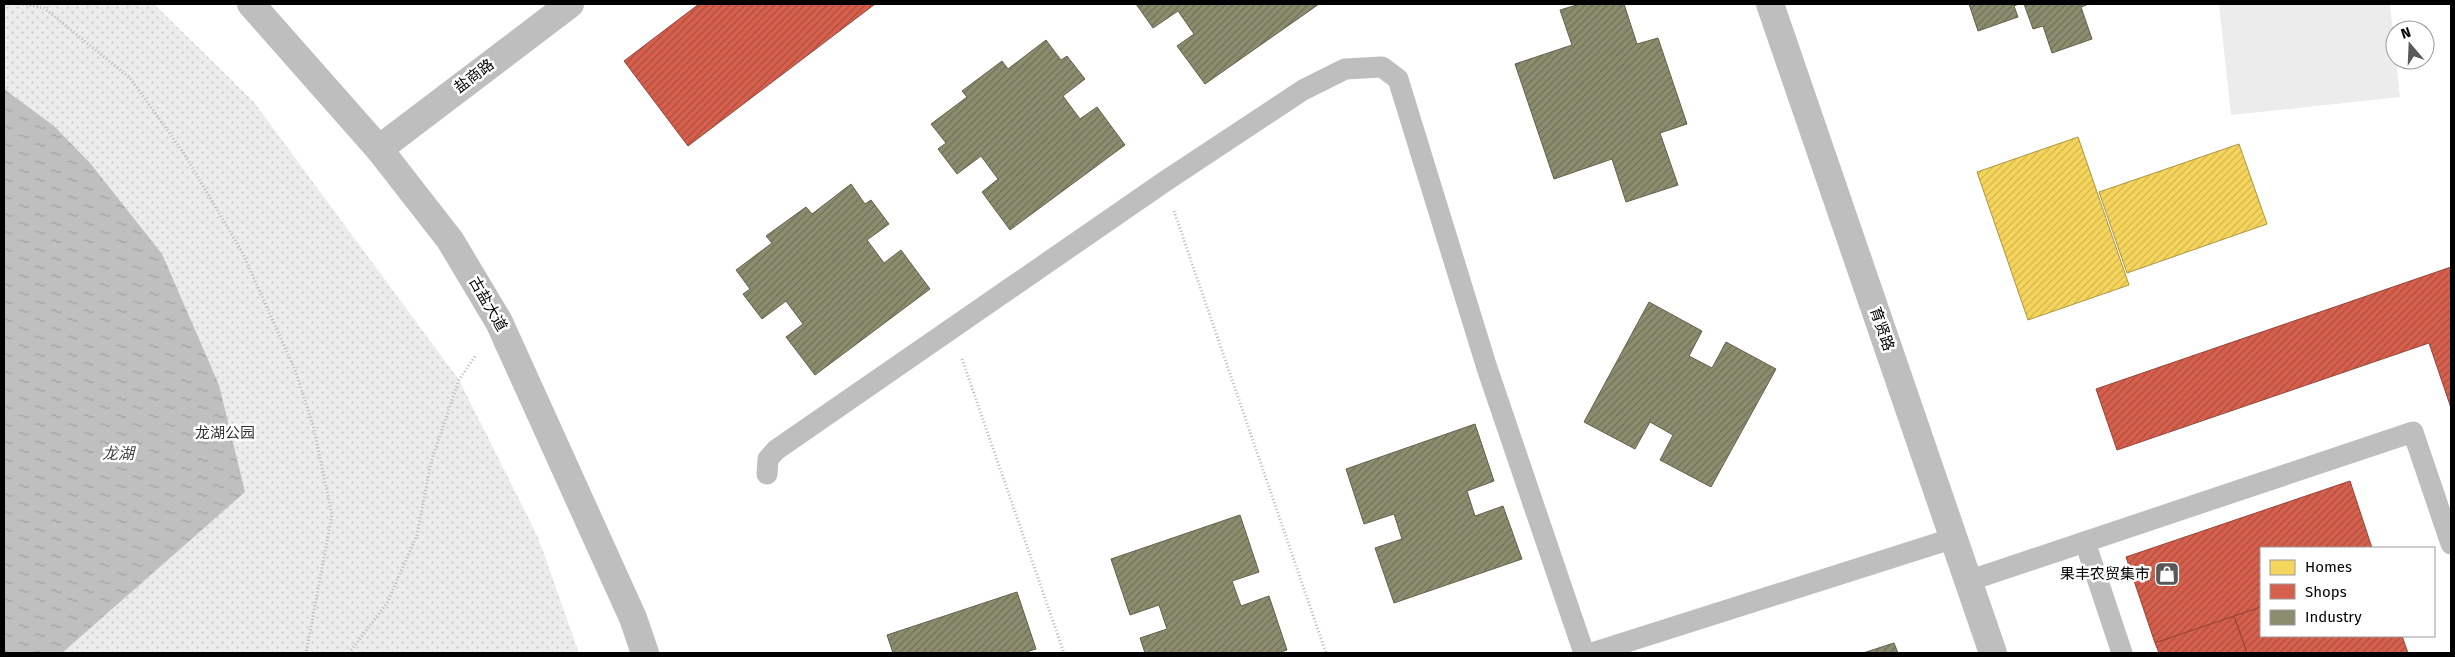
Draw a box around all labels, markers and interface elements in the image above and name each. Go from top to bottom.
north arrow [2385,20,2435,70]
text: N [2399,24,2413,43]
street label: 盐商路 [451,55,497,97]
street label: 古盐大道 [465,274,511,334]
street label: 育贤路 [1866,305,1898,353]
park label: 龙湖公园 [195,424,255,442]
water label: 龙湖 [102,444,137,463]
legend [2260,547,2435,637]
text: Homes [2305,558,2352,576]
shop icon: 果丰农贸集市 [2154,561,2180,587]
place label: 果丰农贸集市 [2060,565,2150,583]
text: Shops [2305,583,2347,601]
text: Industry [2305,608,2362,626]

